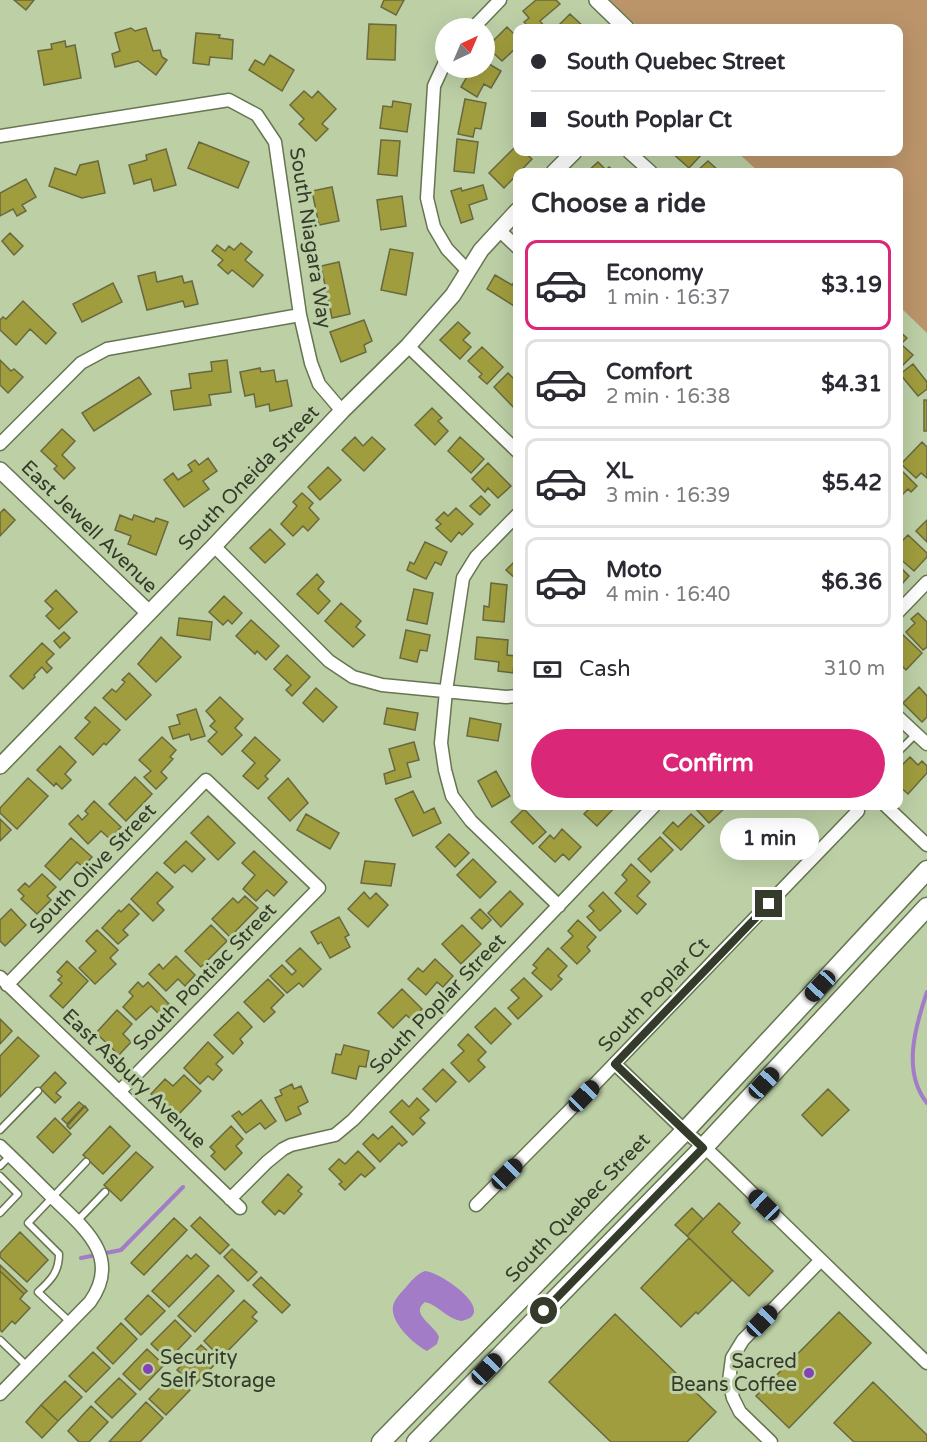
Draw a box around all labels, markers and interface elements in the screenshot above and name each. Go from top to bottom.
north arrow [435,18,495,78]
map controls [435,18,495,78]
text: South Quebec Street [567,49,785,75]
text: South Poplar Ct [567,107,732,133]
street label: South Niagara Way [284,146,336,330]
text: Choose a ride [531,187,706,220]
icon: car [534,258,588,312]
text: Economy [606,260,703,286]
text: $3.19 [821,272,882,298]
text: 1 min · 16:37 [606,286,730,310]
icon: car [534,357,588,411]
text: Comfort [606,359,692,385]
text: $4.31 [821,371,882,397]
text: 2 min · 16:38 [606,385,730,409]
street label: South Oneida Street [174,400,325,556]
street label: East Jewell Avenue [16,456,162,598]
icon: car [534,456,588,510]
text: XL [606,458,633,484]
text: $5.42 [822,470,882,496]
text: 3 min · 16:39 [606,484,730,508]
icon: car [534,555,588,609]
text: Moto [606,557,662,583]
text: $6.36 [821,569,882,595]
text: 4 min · 16:40 [606,583,730,607]
icon: cash [531,653,564,686]
text: Cash [579,656,631,682]
text: 310 m [824,657,885,681]
button: Confirm [531,729,885,798]
street label: South Olive Street [25,799,162,939]
callout: 1 min [720,817,818,859]
text: 1 min [743,827,796,851]
route end [755,890,782,917]
street label: South Pontiac Street [128,898,282,1056]
street label: South Poplar Street [365,929,511,1079]
street label: South Poplar Ct [593,933,715,1057]
car [801,967,839,1005]
street label: East Asbury Avenue [57,1004,211,1154]
car [745,1064,783,1102]
car [565,1077,603,1115]
street label: South Quebec Street [501,1128,656,1288]
car [488,1155,526,1193]
car [745,1186,783,1224]
route start [530,1297,557,1324]
car [743,1302,781,1340]
place label: Security Self Storage [160,1346,276,1393]
car [468,1350,506,1388]
place label: Sacred Beans Coffee [671,1350,797,1397]
marker: Security Self Storage [141,1362,155,1376]
marker: Sacred Beans Coffee [802,1366,816,1380]

